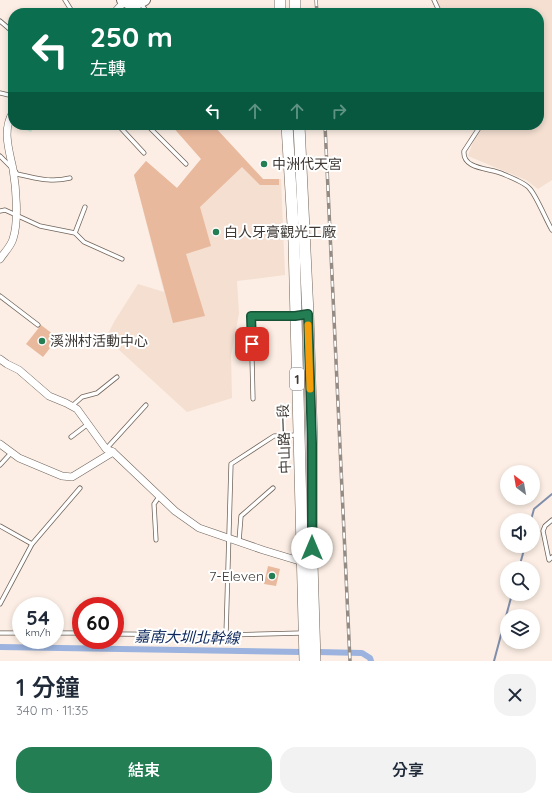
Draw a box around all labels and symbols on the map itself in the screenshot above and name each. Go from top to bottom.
place label: 中洲代天宮 [272,155,342,173]
marker: 中洲代天宮 [259,159,269,169]
place label: 白人牙膏觀光工廠 [224,223,336,241]
marker: 白人牙膏觀光工廠 [211,227,221,237]
pin [235,327,269,361]
place label: 溪洲村活動中心 [50,332,148,350]
marker: 溪洲村活動中心 [37,336,47,346]
road number: 1 [290,368,304,390]
street label: 中山路一段 [274,404,294,474]
north arrow [500,465,540,505]
position arrow [291,527,333,569]
place label: 7-Eleven [209,567,264,585]
marker: 7-Eleven [267,571,277,581]
speed limit sign: 60 [72,597,124,649]
water label: 嘉南大圳北幹線 [134,627,242,647]

